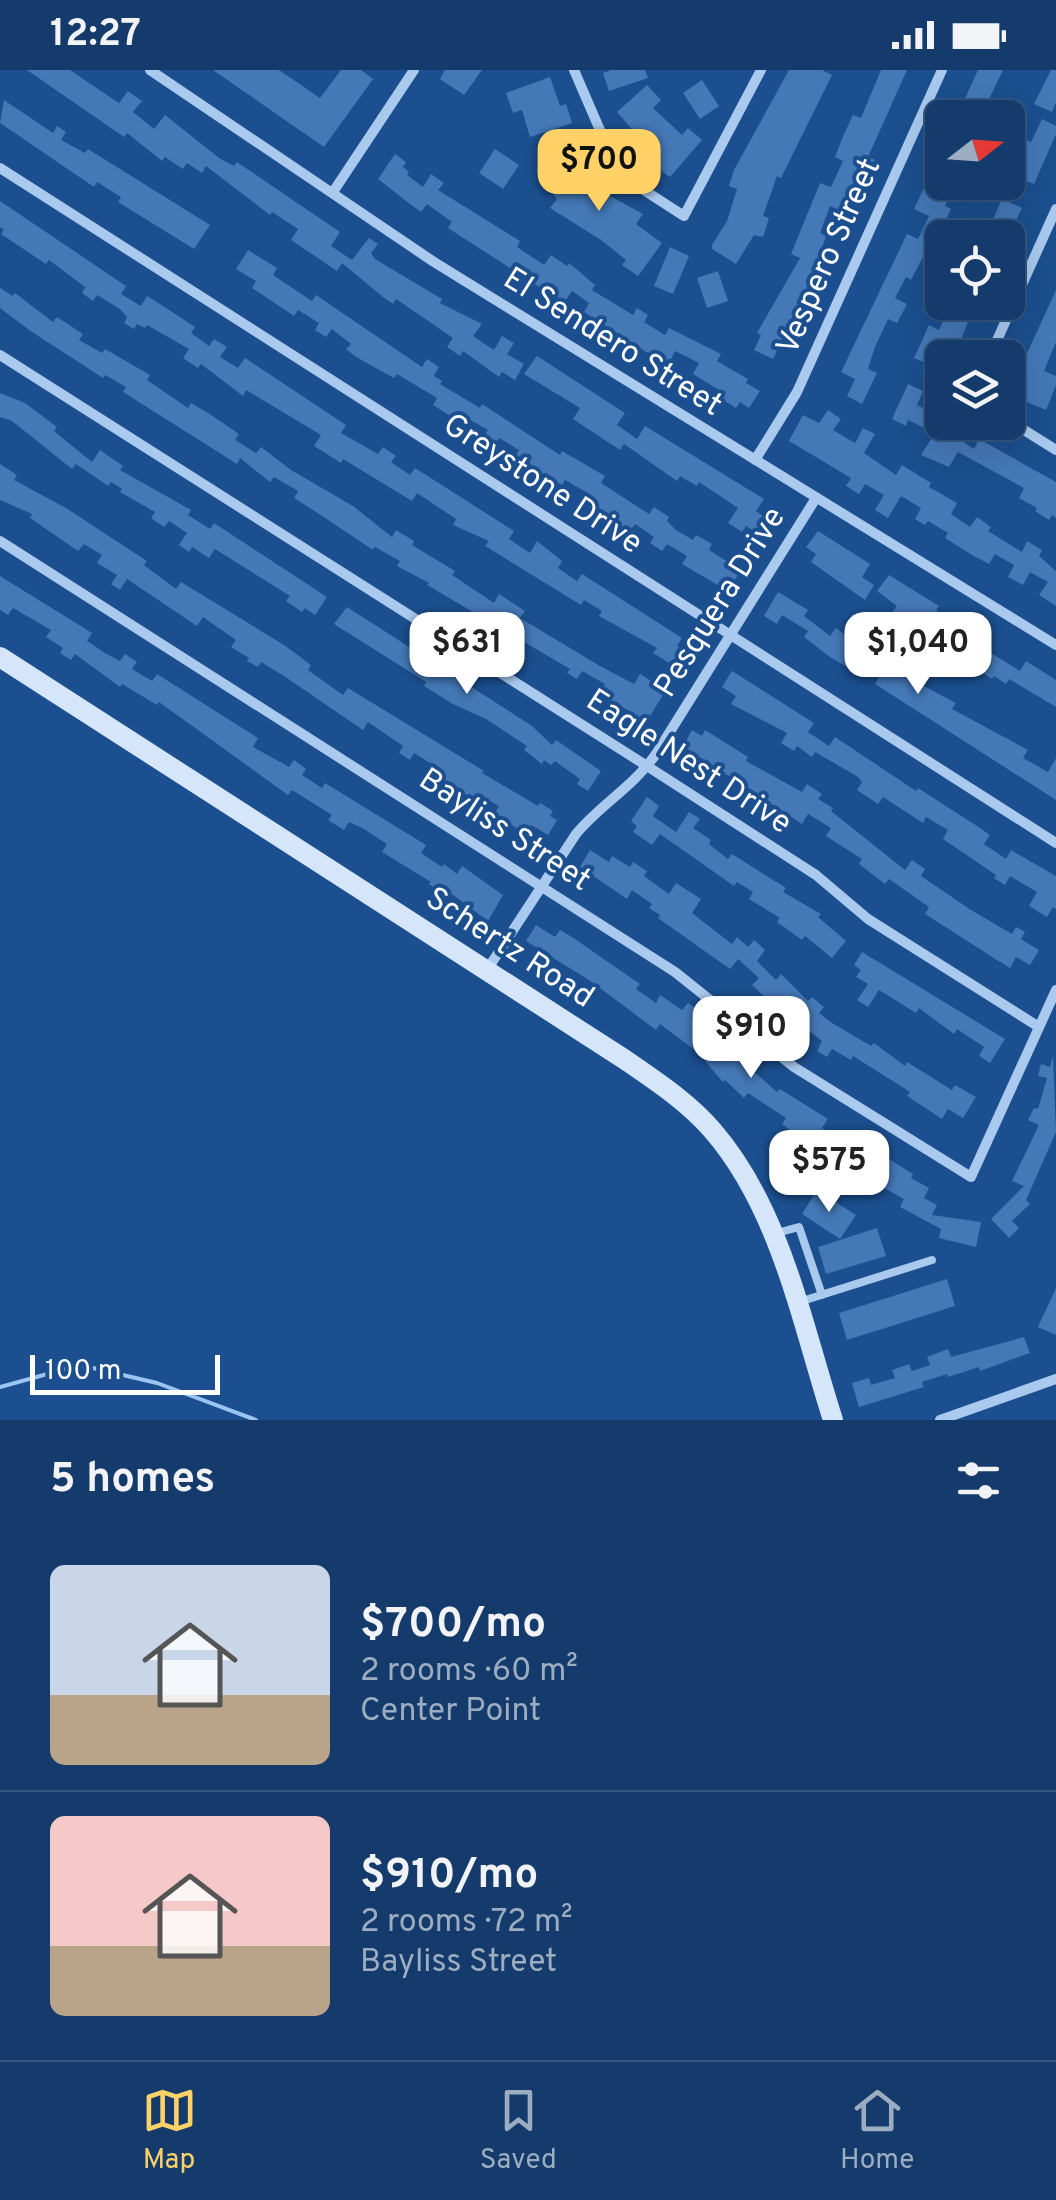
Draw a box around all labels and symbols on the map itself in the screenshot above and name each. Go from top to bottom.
north arrow [925,100,1025,200]
pin: $700 [540,129,658,214]
street label: Vespero Street [769,152,891,362]
street label: El Sendero Street [495,260,729,426]
street label: Greystone Drive [435,406,649,564]
street label: Pesquera Drive [646,500,796,706]
pin: $631 [408,612,526,697]
pin: $1,040 [837,612,999,697]
street label: Eagle Nest Drive [578,682,798,844]
street label: Bayliss Street [410,761,598,901]
street label: Schertz Road [417,880,601,1018]
pin: $910 [692,996,810,1081]
pin: $575 [770,1130,888,1215]
scale bar [30,1350,220,1394]

